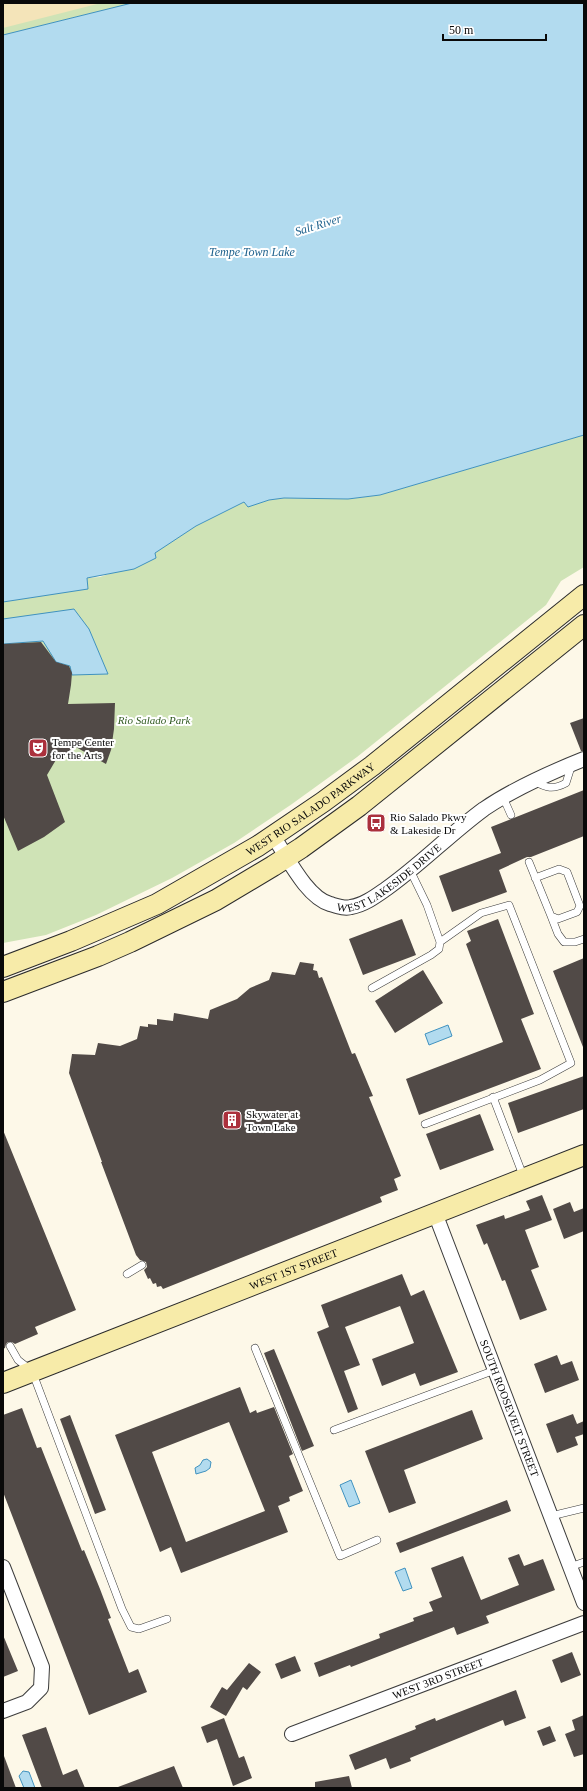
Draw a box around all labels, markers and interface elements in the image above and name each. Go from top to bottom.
scale bar [443,16,546,42]
text: 50 m [449,23,474,37]
water label: Salt River [293,211,343,239]
water label: Tempe Town Lake [209,245,296,259]
park label: Rio Salado Park [117,714,191,726]
place label: Tempe Center for the Arts [52,736,114,761]
theatre icon: Tempe Center for the Arts [27,737,49,759]
street label: WEST RIO SALADO PARKWAY [244,760,377,858]
place label: Rio Salado Pkwy & Lakeside Dr [390,811,467,836]
bus stop icon: Rio Salado Pkwy & Lakeside Dr [365,812,387,834]
street label: WEST LAKESIDE DRIVE [336,841,444,914]
place label: Skywater at Town Lake [246,1108,298,1133]
building icon: Skywater at Town Lake [221,1109,243,1131]
street label: WEST 1ST STREET [248,1246,340,1292]
street label: SOUTH ROOSEVELT STREET [478,1338,541,1479]
street label: WEST 3RD STREET [391,1656,485,1701]

